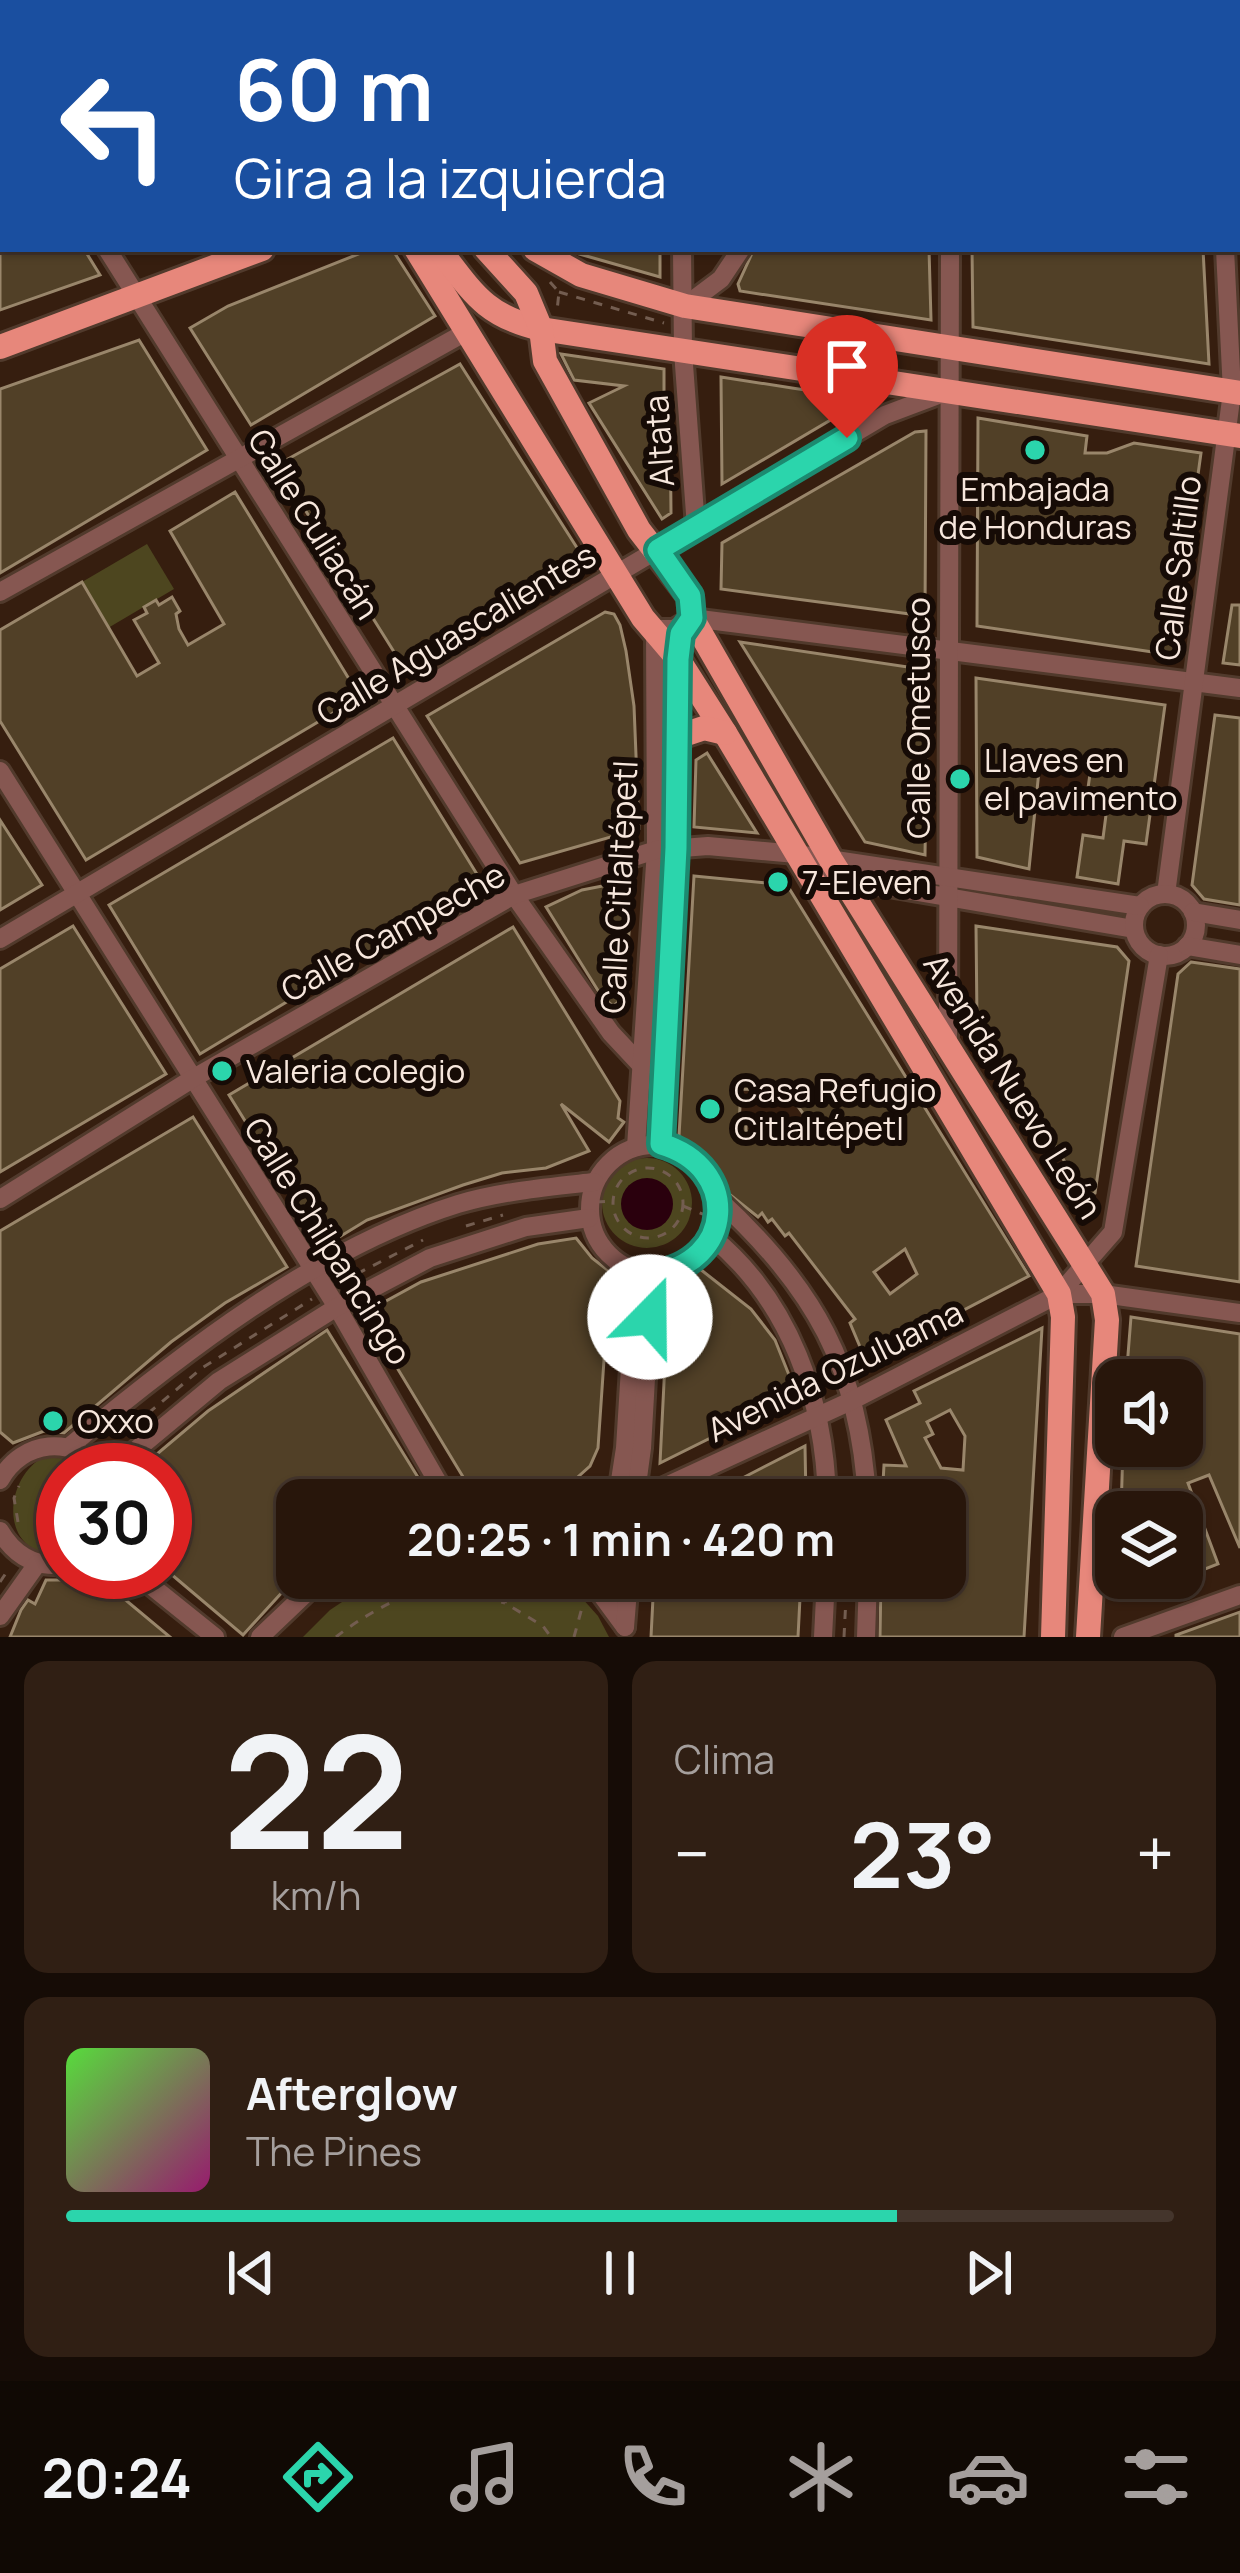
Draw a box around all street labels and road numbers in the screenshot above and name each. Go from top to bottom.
street label: Altata [633,394,684,488]
street label: Calle Culiacán [238,420,391,627]
street label: Calle Saltillo [1144,473,1211,663]
street label: Calle Aguascalientes [308,532,604,735]
street label: Calle Ometusco [895,597,940,839]
street label: Calle Citlaltépetl [589,759,648,1015]
street label: Calle Campeche [273,851,513,1012]
street label: Avenida Nuevo León [914,945,1113,1227]
street label: Calle Chilpancingo [234,1109,423,1373]
street label: Avenida Ozuluama [699,1289,970,1452]

